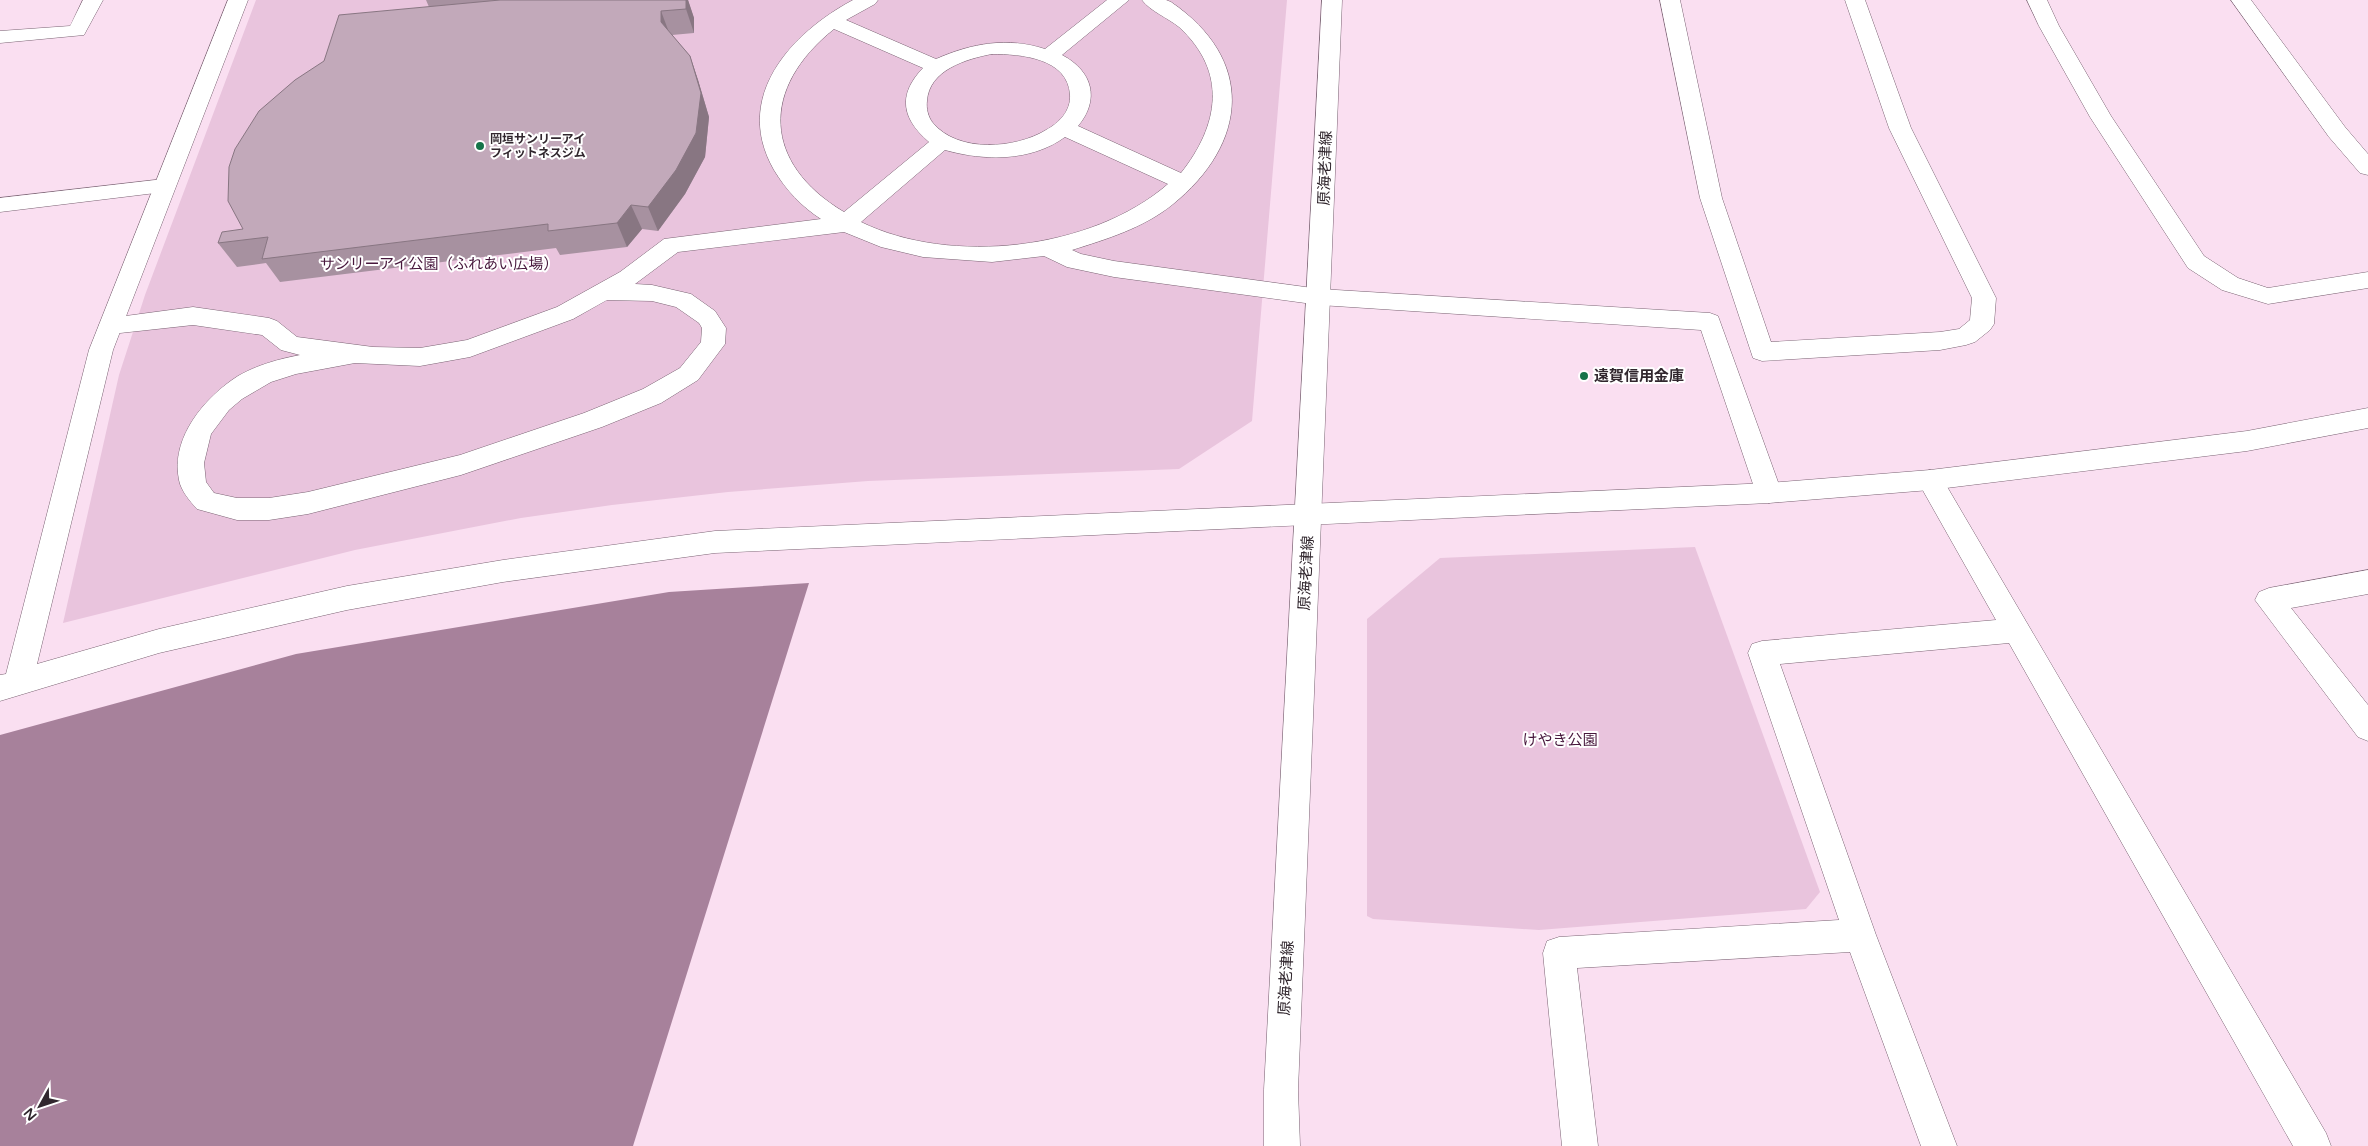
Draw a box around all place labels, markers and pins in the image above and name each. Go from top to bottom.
place label: 岡垣サンリーアイ フィットネスジム [490,132,586,160]
marker: 岡垣サンリーアイ フィットネスジム [474,140,486,152]
place label: 遠賀信用金庫 [1594,367,1684,385]
marker: 遠賀信用金庫 [1578,370,1590,382]

